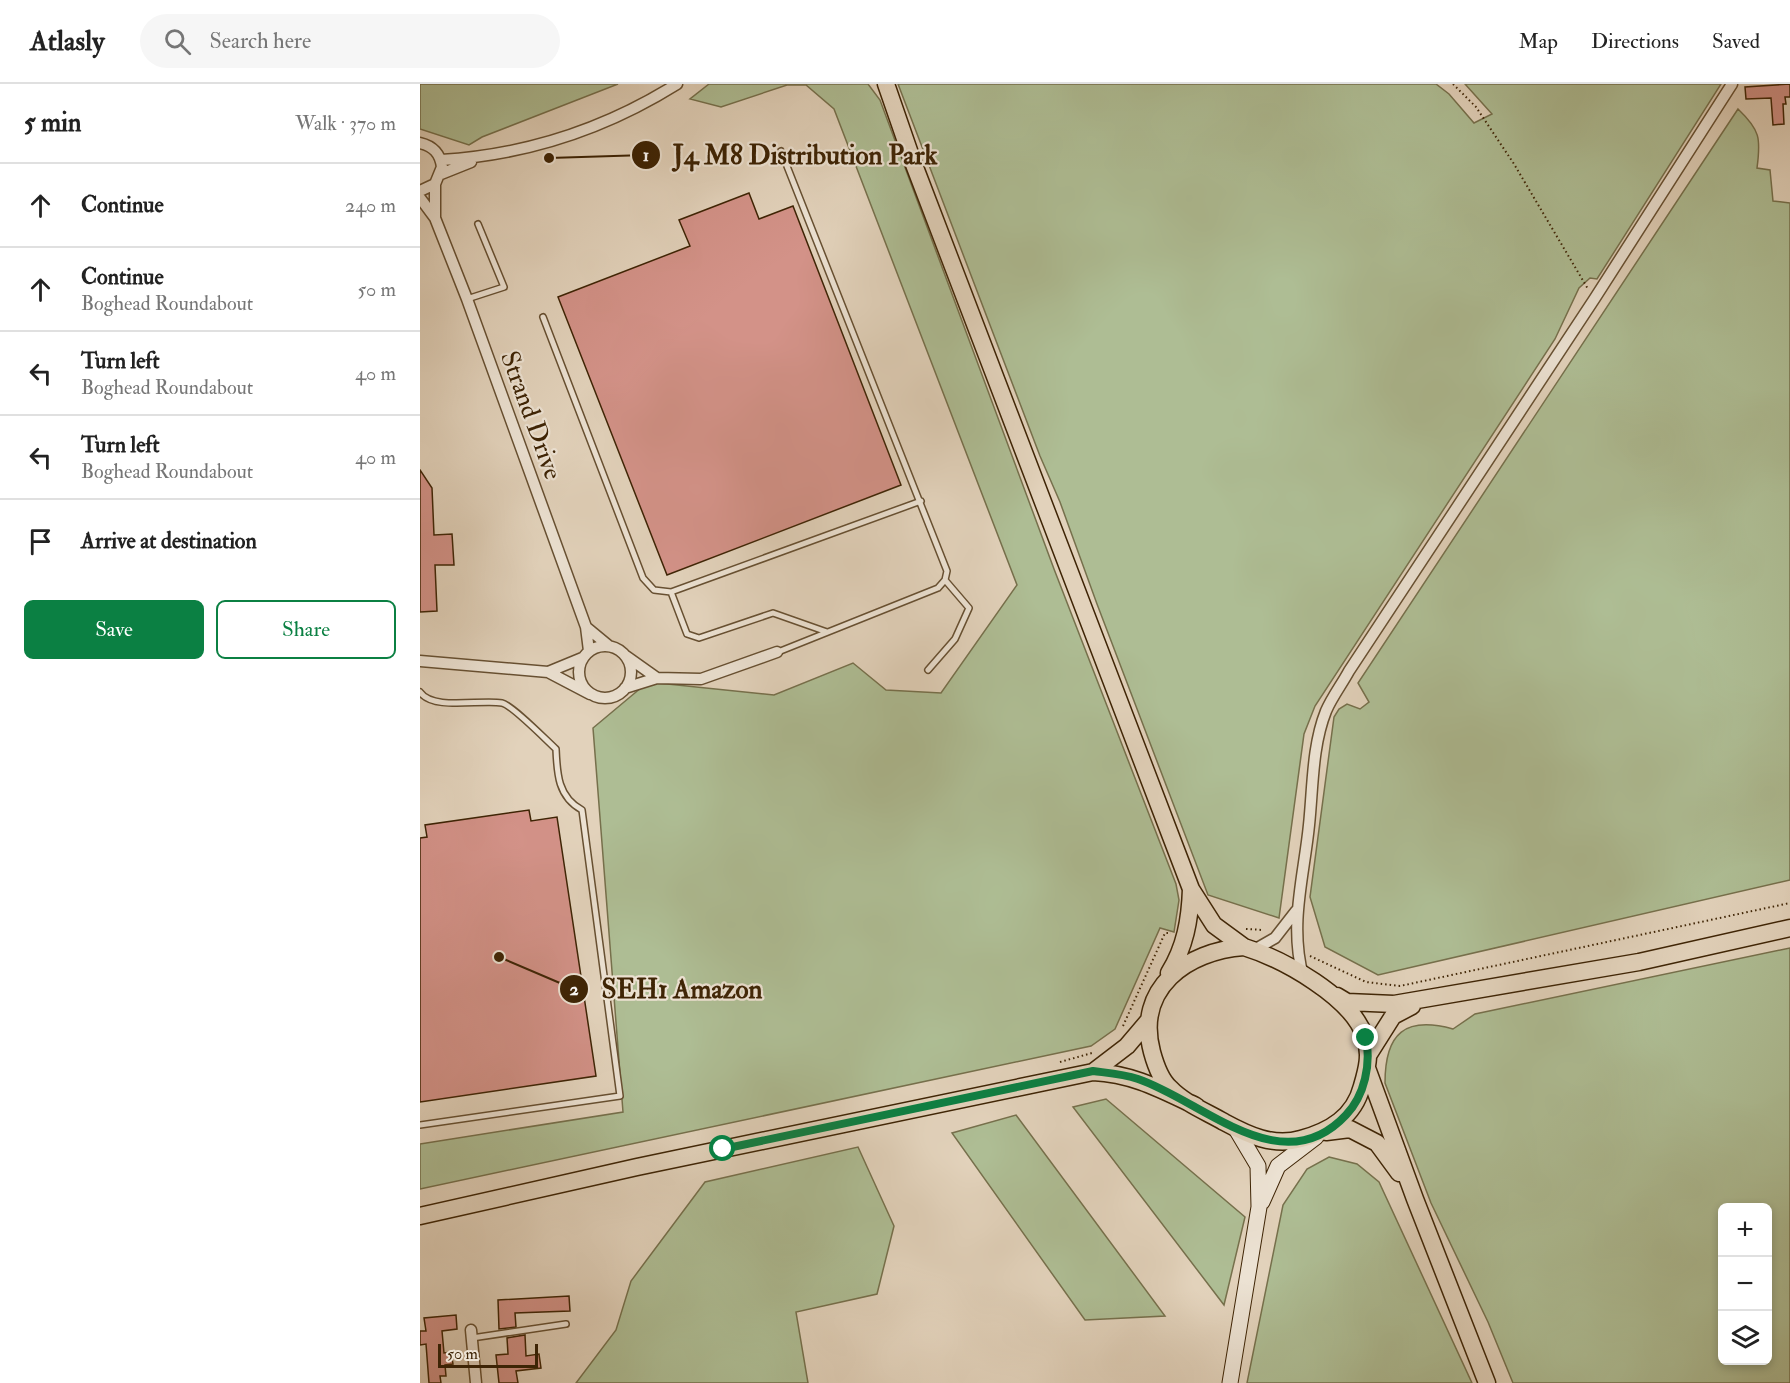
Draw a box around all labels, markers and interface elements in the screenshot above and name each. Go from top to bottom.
search box [140,14,560,68]
text: Atlasly [30,24,104,59]
icon: search [161,25,194,58]
text: Search here [209,27,311,55]
text: Map [1518,28,1558,55]
text: Directions [1591,28,1679,55]
text: Saved [1712,28,1760,55]
text: 5 min [24,107,81,139]
text: Walk · 370 m [295,111,396,136]
callout: J4 M8 Distribution Park [631,132,950,177]
text: J4 M8 Distribution Park [671,139,938,172]
text: 1 [643,144,649,167]
icon: ahead [24,189,57,222]
text: Continue [81,191,164,219]
text: 240 m [345,193,396,218]
text: Continue [81,263,164,291]
icon: ahead [24,273,57,306]
text: 50 m [357,277,396,302]
text: Boghead Roundabout [81,291,253,316]
text: Turn left [81,347,160,375]
street label: Strand Drive [493,347,569,484]
icon: left [24,357,57,390]
text: 40 m [355,361,396,386]
text: Boghead Roundabout [81,375,253,400]
text: Turn left [81,431,160,459]
icon: left [24,441,57,474]
text: 40 m [355,445,396,470]
text: Boghead Roundabout [81,459,253,484]
icon: arrive [24,525,57,558]
text: Arrive at destination [81,527,257,555]
button: Save [24,600,204,659]
button: Share [216,600,396,659]
callout: SEH1 Amazon [559,966,774,1011]
text: SEH1 Amazon [601,973,763,1006]
text: 2 [569,978,579,1001]
route end [1352,1024,1378,1050]
route start [709,1135,735,1161]
map controls [1718,1203,1772,1365]
button: + [1718,1203,1772,1257]
button: − [1718,1257,1772,1311]
button: layers [1718,1311,1772,1365]
scale bar [438,1341,538,1368]
text: 50 m [447,1344,478,1364]

